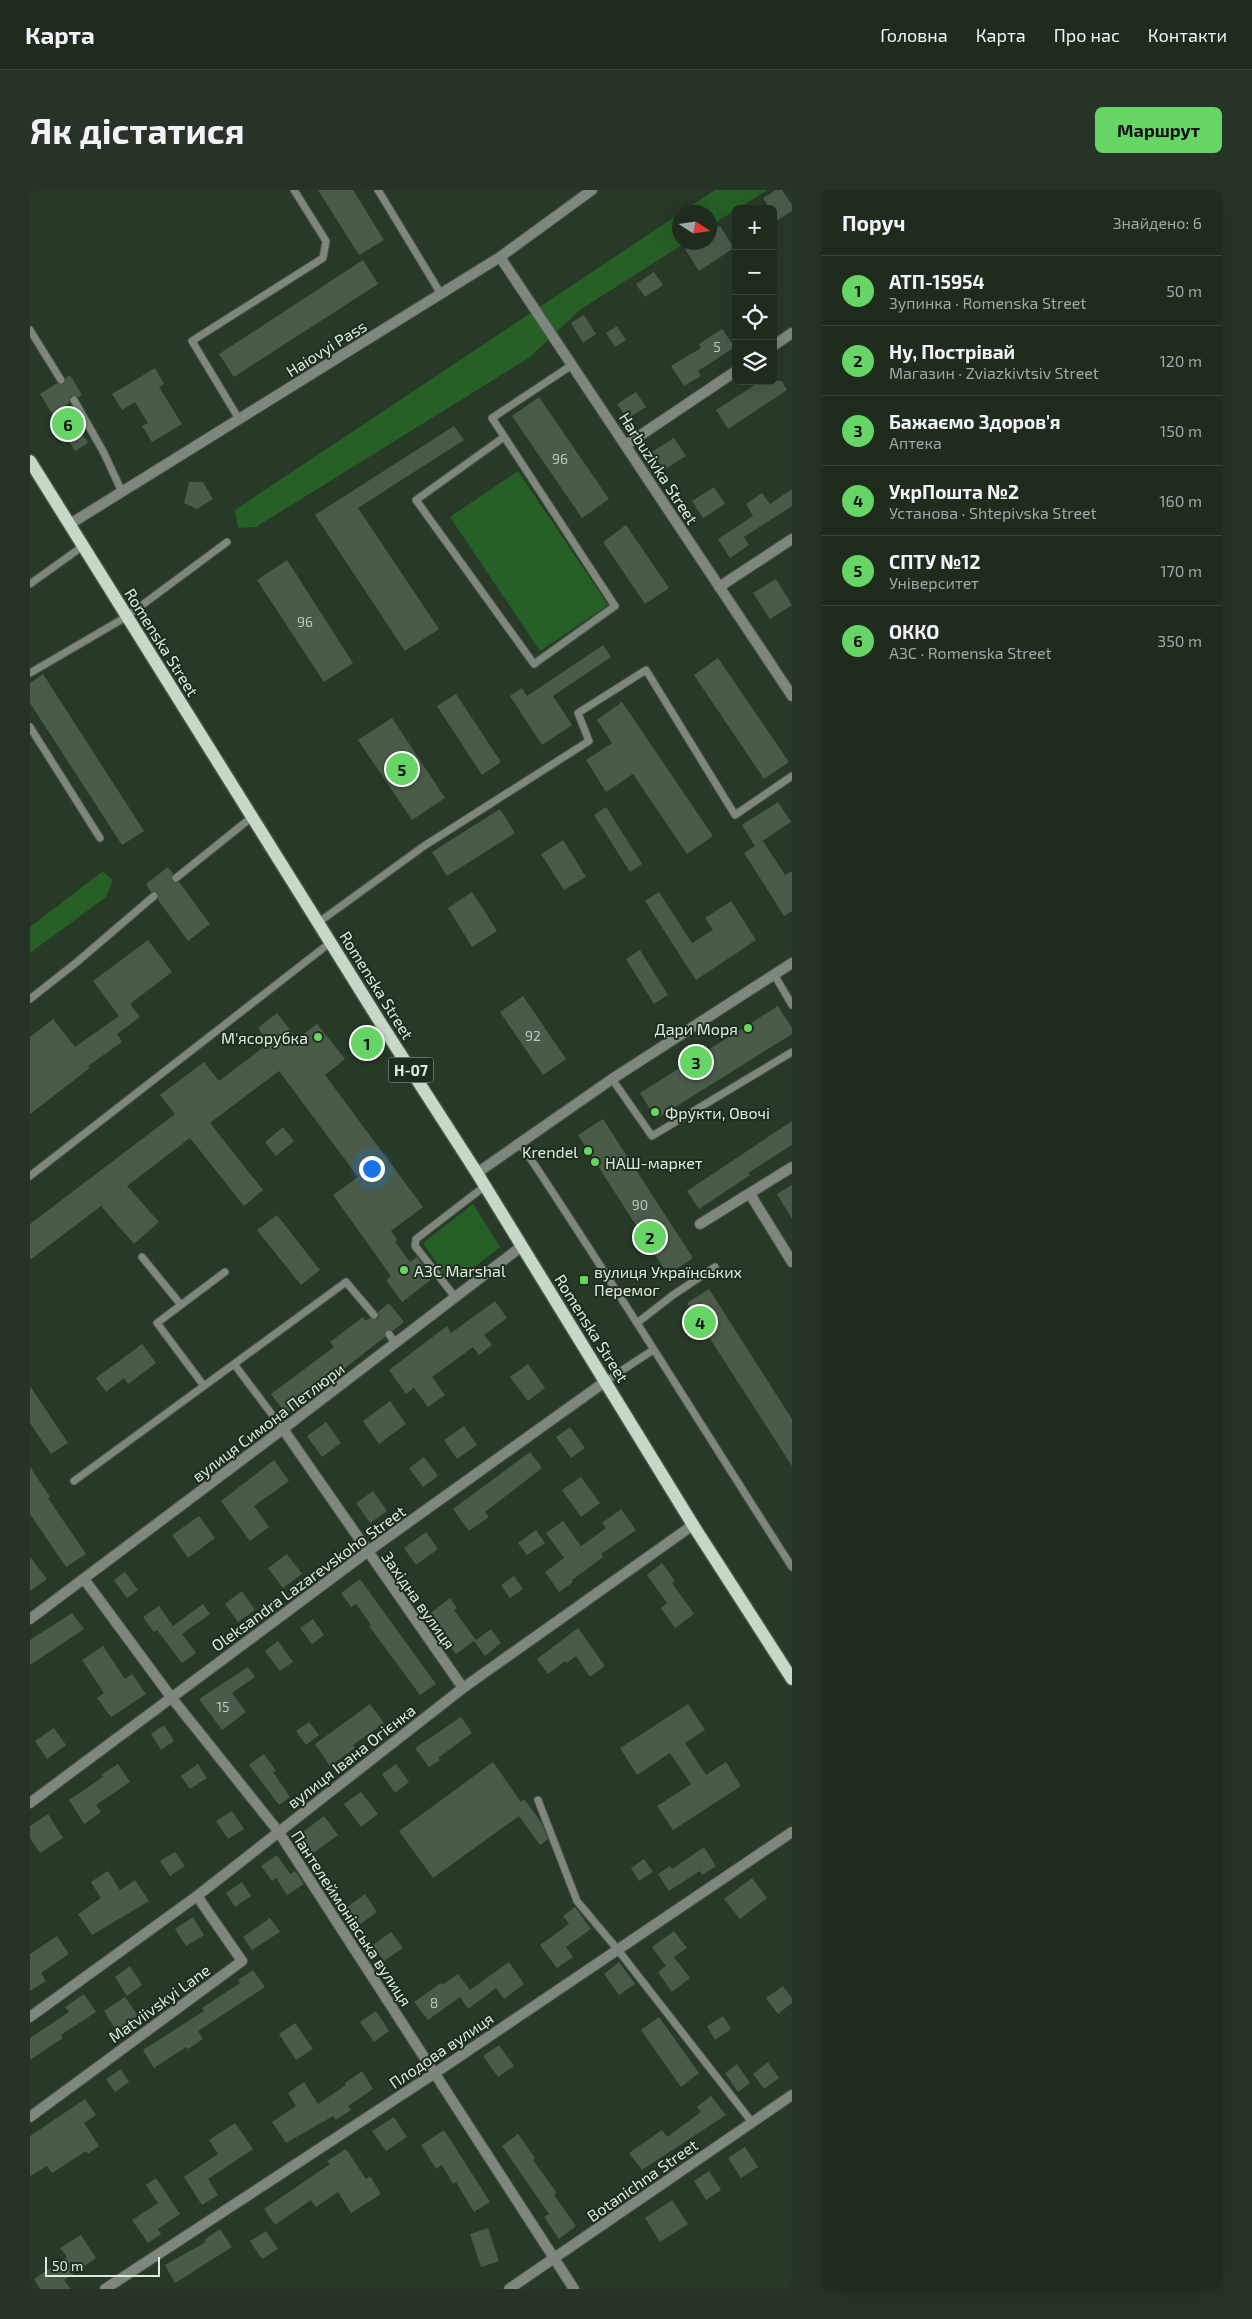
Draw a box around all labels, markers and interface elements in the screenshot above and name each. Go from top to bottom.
text: Карта [25,20,95,49]
text: Головна [880,24,948,46]
text: Карта [976,24,1026,46]
text: Про нас [1054,24,1120,46]
text: Контакти [1148,24,1227,46]
button: Маршрут [1095,107,1222,153]
text: Як дістатися [30,109,244,151]
north arrow [672,205,717,250]
map controls [732,205,777,385]
button: + [732,205,777,250]
text: Поруч [842,210,905,235]
text: Знайдено: 6 [1113,213,1202,232]
button: − [732,250,777,295]
text: АТП-15954 [889,270,985,293]
text: 1 [855,281,861,300]
text: 50 m [1166,281,1202,300]
text: Зупинка · Romenska Street [889,293,1086,312]
button: locate [732,295,777,340]
street label: Haiovyi Pass [282,316,370,380]
house number: 5 [713,338,721,355]
button: layers [732,340,777,385]
text: Ну, Пострівай [889,340,1015,363]
text: 2 [853,351,863,370]
text: 120 m [1159,351,1202,370]
text: Магазин · Zviazkivtsiv Street [889,363,1099,382]
pin: 6 [52,405,84,443]
street label: Harbuzivka Street [616,408,702,528]
text: Бажаємо Здоров'я [889,410,1061,433]
text: 3 [853,421,863,440]
text: 150 m [1160,421,1202,440]
text: Аптека [889,433,942,452]
house number: 96 [552,450,568,467]
text: УкрПошта №2 [889,480,1019,503]
text: 4 [853,491,863,510]
text: 160 m [1159,491,1202,510]
text: Установа · Shtepivska Street [889,503,1097,522]
text: СПТУ №12 [889,550,980,573]
text: 5 [854,561,862,580]
text: 170 m [1160,561,1202,580]
text: Університет [889,573,979,592]
street label: Romenska Street [121,584,203,700]
house number: 96 [297,613,313,630]
text: ОККО [889,620,939,643]
text: 6 [853,631,863,650]
text: 350 m [1157,631,1202,650]
text: АЗС · Romenska Street [889,643,1052,662]
pin: 5 [386,750,418,788]
street label: Romenska Street [336,927,418,1043]
place label: Дари Моря [655,1019,738,1038]
marker: Дари Моря [742,1022,754,1034]
pin: 1 [351,1024,383,1062]
house number: 92 [525,1027,541,1044]
place label: М'ясорубка [221,1028,308,1048]
marker: М'ясорубка [312,1031,324,1043]
pin: 3 [680,1043,712,1081]
road number: Н-07 [388,1058,434,1082]
place label: Фрукти, Овочі [665,1103,770,1123]
marker: Фрукти, Овочі [649,1106,661,1118]
place label: Krendel [522,1142,578,1161]
marker: Krendel [582,1145,594,1157]
place label: НАШ-маркет [605,1153,703,1172]
your location [359,1156,385,1182]
marker: НАШ-маркет [589,1156,601,1168]
house number: 90 [632,1196,648,1213]
pin: 2 [634,1218,666,1256]
place label: АЗС Marshal [414,1261,506,1280]
place label: вулиця Українських Перемог [594,1262,743,1299]
marker: АЗС Marshal [398,1264,410,1276]
street label: Romenska Street [551,1270,633,1386]
marker: вулиця Українських Перемог [578,1274,590,1286]
pin: 4 [684,1303,716,1341]
street label: вулиця Симона Петлюри [188,1359,348,1486]
street label: Oleksandra Lazarevskoho Street [207,1501,409,1655]
street label: Західна вулиця [378,1548,460,1653]
house number: 15 [216,1698,230,1715]
street label: вулиця Івана Огієнка [283,1700,419,1813]
street label: Пантелеймонівська вулиця [287,1826,416,2010]
street label: Matviivskyi Lane [104,1960,214,2046]
house number: 8 [430,1994,438,2011]
street label: Плодова вулиця [385,2008,497,2093]
street label: Botanichna Street [583,2135,701,2225]
scale bar [45,2254,160,2277]
text: 50 m [52,2257,83,2274]

